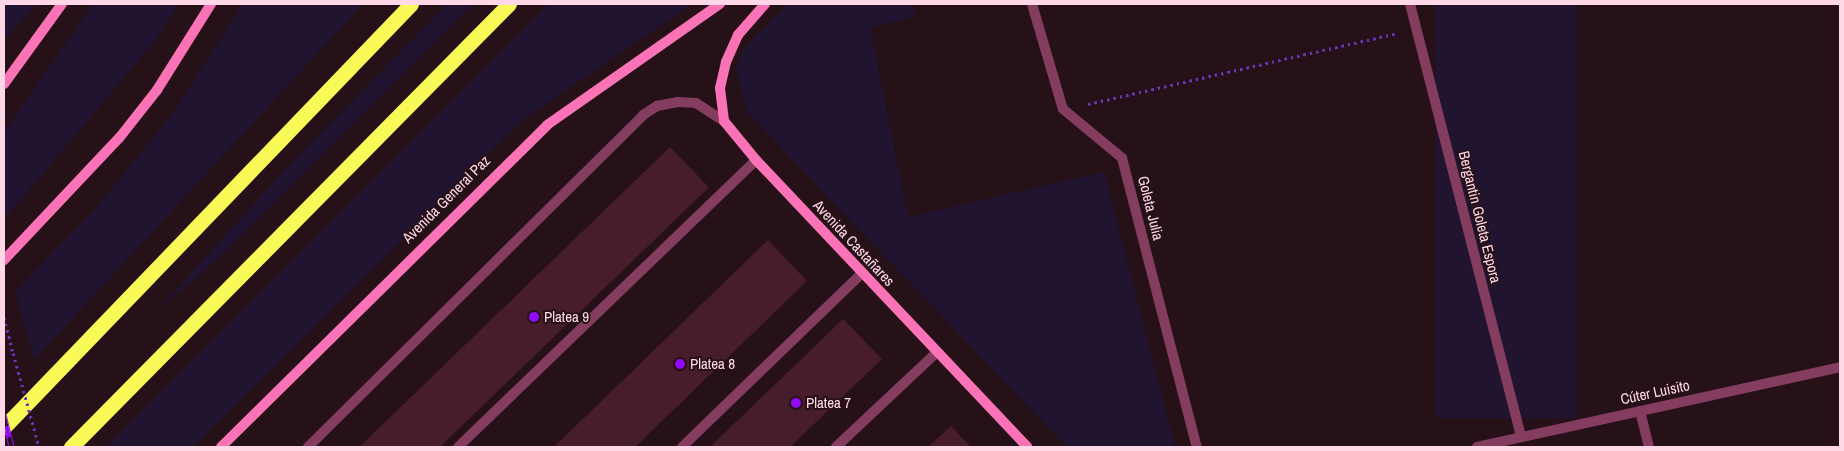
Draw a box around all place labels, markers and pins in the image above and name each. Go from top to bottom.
place label: Platea 9 [544,308,589,326]
marker: Platea 9 [528,311,540,323]
place label: Platea 8 [690,355,735,373]
marker: Platea 8 [674,358,686,370]
place label: Platea 7 [806,394,851,412]
marker: Platea 7 [790,397,802,409]

